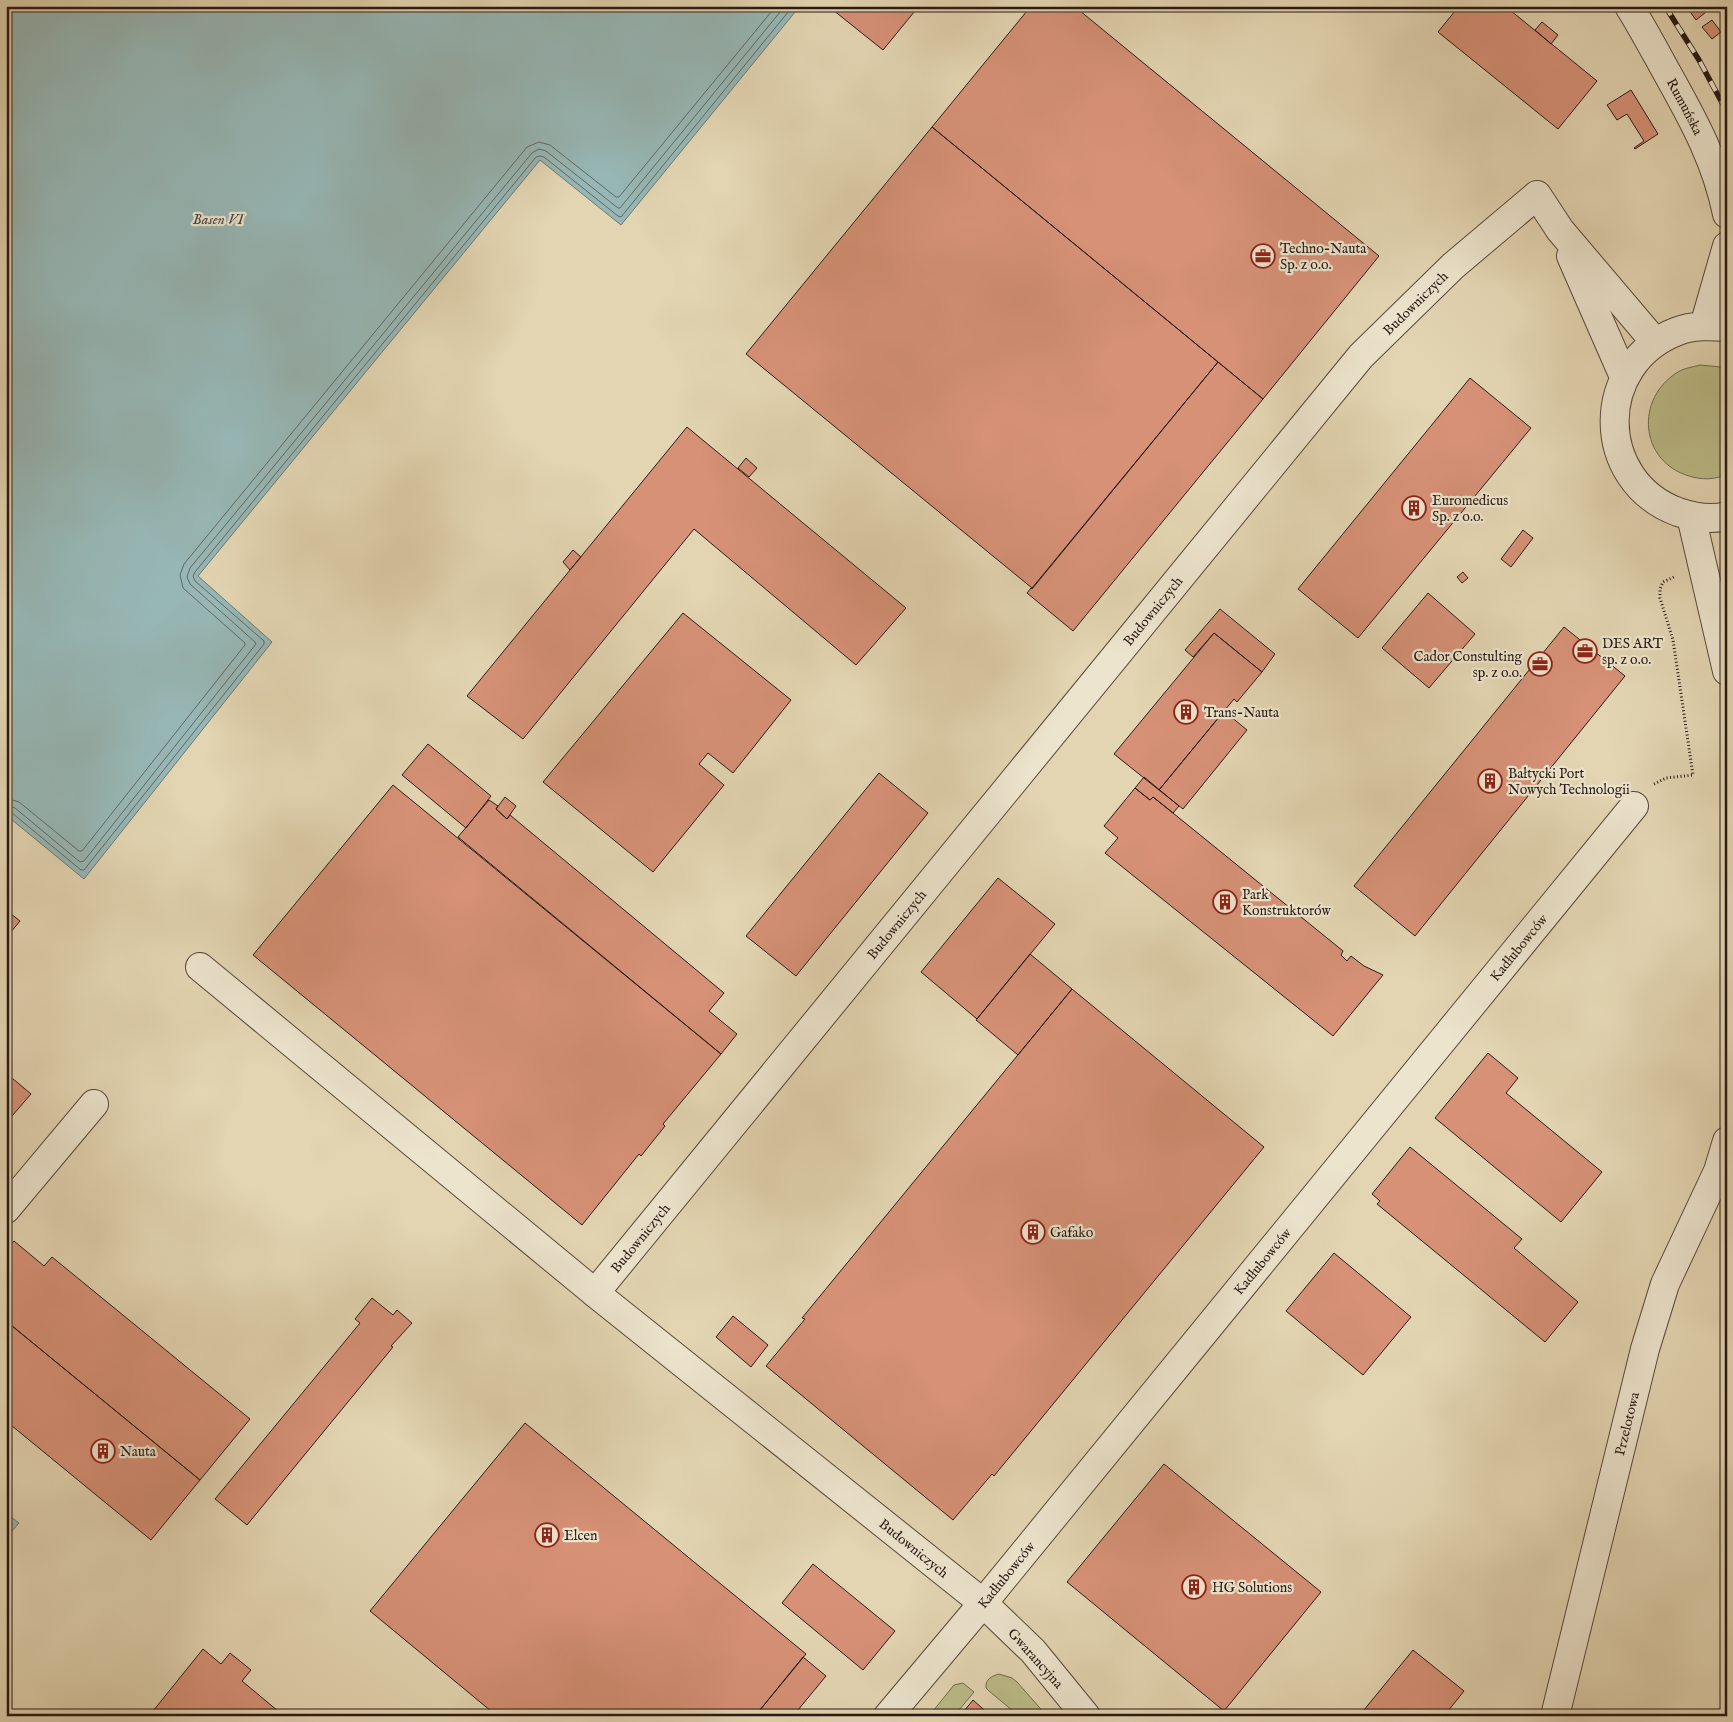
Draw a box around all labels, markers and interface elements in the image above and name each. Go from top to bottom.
street label: Rumuńska [1662,75,1707,139]
water label: Basen VI [192,210,245,229]
place label: Techno-Nauta Sp. z o.o. [1280,240,1367,274]
office icon: Techno-Nauta Sp. z o.o. [1250,243,1276,269]
street label: Budowniczych [1380,267,1453,340]
place label: Euromedicus Sp. z o.o. [1432,492,1508,526]
building icon: Euromedicus Sp. z o.o. [1401,495,1427,521]
street label: Budowniczych [1120,573,1188,650]
place label: DES ART sp. z o.o. [1602,635,1664,669]
office icon: DES ART sp. z o.o. [1572,638,1598,664]
place label: Cador Constulting sp. z o.o. [1413,648,1522,682]
office icon: Cador Constulting sp. z o.o. [1527,651,1553,677]
building icon: Trans-Nauta [1173,699,1199,725]
place label: Trans-Nauta [1204,704,1280,722]
place label: Bałtycki Port Nowych Technologii [1508,765,1630,799]
building icon: Bałtycki Port Nowych Technologii [1477,768,1503,794]
street label: Budowniczych [863,886,931,963]
place label: Park Konstruktorów [1242,886,1331,920]
building icon: Park Konstruktorów [1212,889,1238,915]
street label: Kadłubowców [1486,910,1552,985]
street label: Budowniczych [607,1200,675,1277]
building icon: Gafako [1020,1219,1046,1245]
place label: Gafako [1050,1224,1094,1242]
street label: Kadłubowców [1230,1224,1296,1299]
street label: Przelotowa [1611,1389,1644,1458]
building icon: Nauta [90,1438,116,1464]
place label: Nauta [120,1443,157,1461]
street label: Budowniczych [875,1515,952,1583]
building icon: Elcen [534,1522,560,1548]
place label: Elcen [564,1527,598,1545]
street label: Kadłubowców [974,1538,1040,1613]
building icon: HG Solutions [1181,1574,1207,1600]
place label: HG Solutions [1212,1579,1292,1597]
street label: Gwarancyjna [1004,1625,1068,1693]

